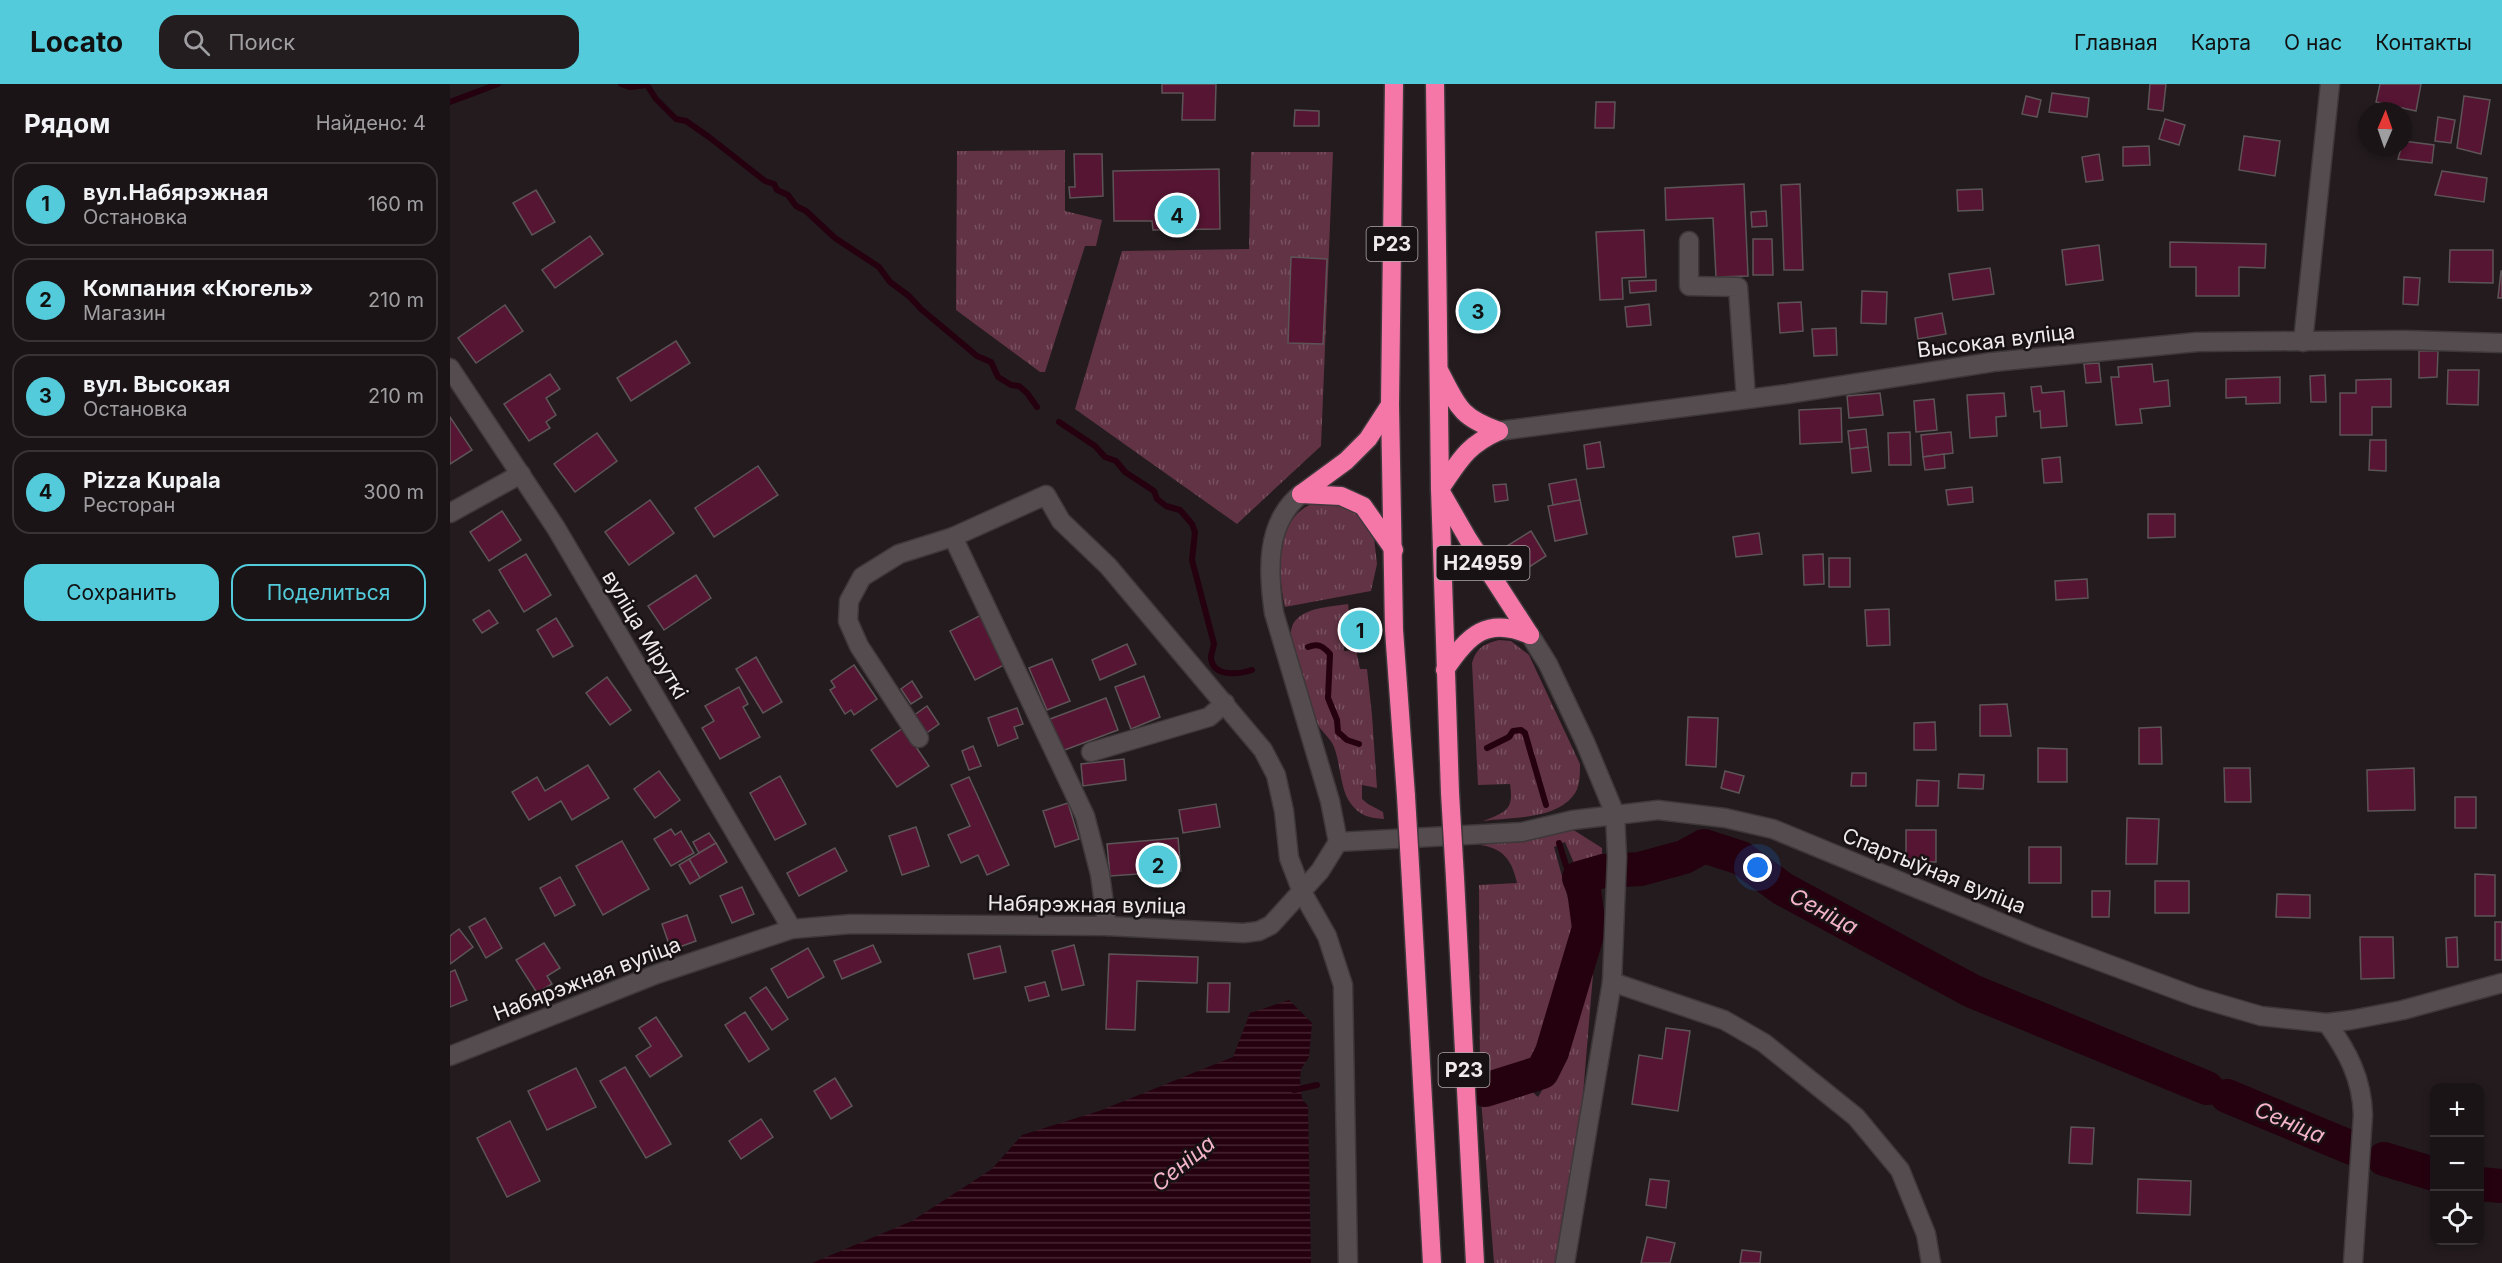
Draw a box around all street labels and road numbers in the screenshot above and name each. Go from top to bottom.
road number: Р23 [1366,227,1418,261]
street label: Высокая вуліца [1916,318,2076,363]
road number: Н24959 [1436,546,1530,580]
street label: вуліца Міруткі [597,566,694,703]
street label: Спартыўная вуліца [1839,822,2030,919]
street label: Набярэжная вуліца [987,890,1187,919]
street label: Набярэжная вуліца [490,931,684,1026]
road number: Р23 [1438,1053,1490,1087]

